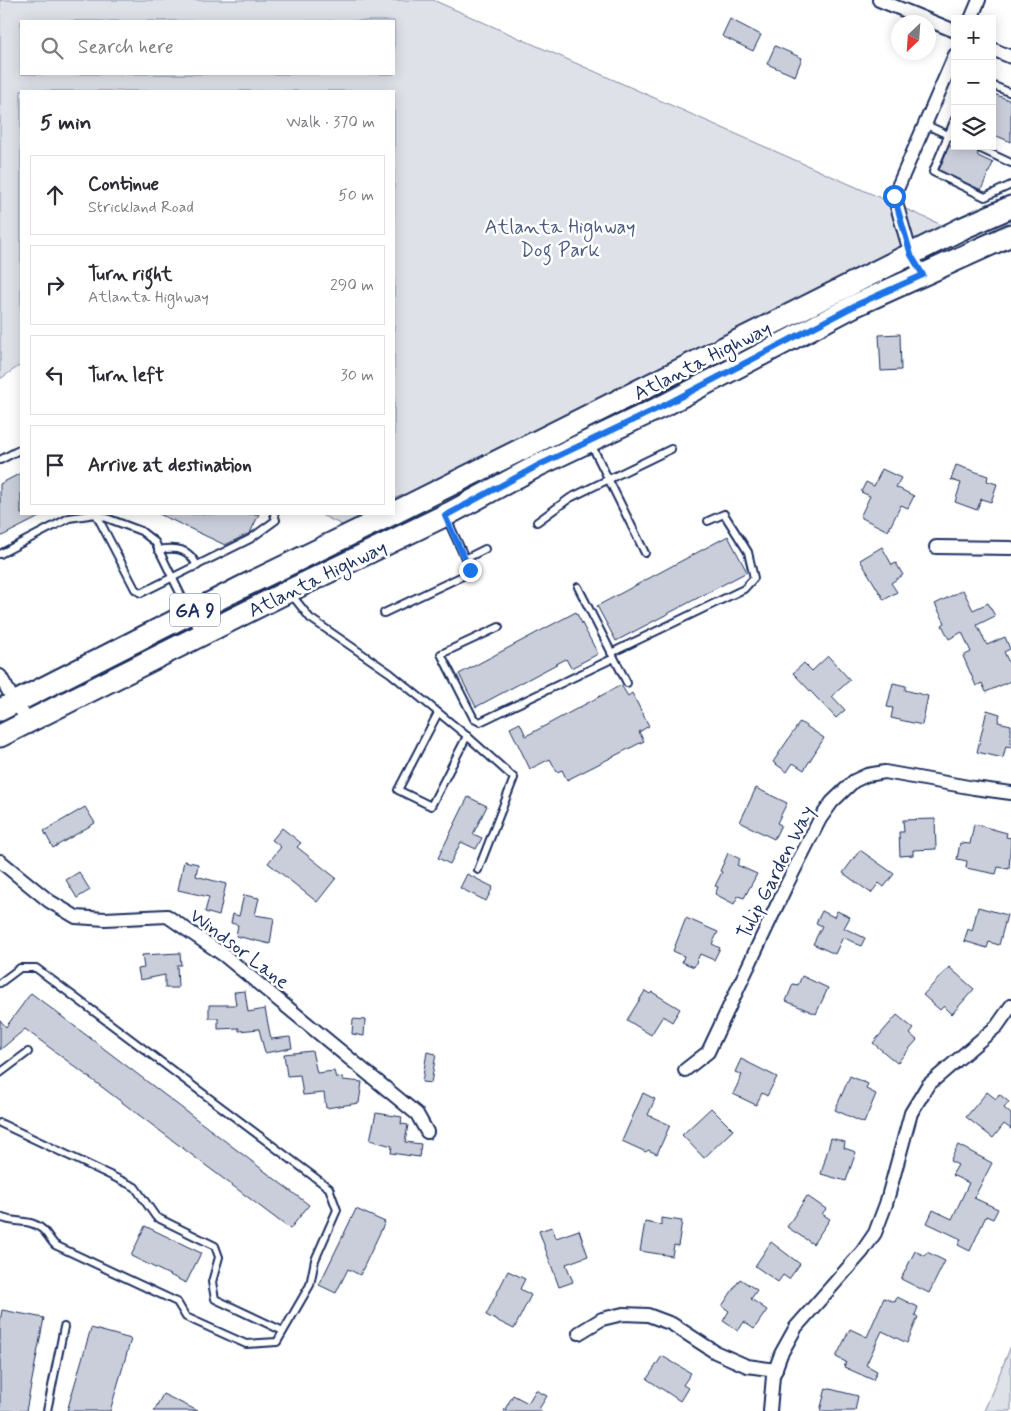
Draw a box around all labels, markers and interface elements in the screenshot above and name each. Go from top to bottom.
north arrow [891,15,936,60]
map controls [951,15,996,150]
button: + [951,15,996,60]
search box [20,20,395,75]
icon: search [38,34,66,62]
text: Search here [78,35,174,60]
button: − [951,60,996,105]
button: layers [951,105,996,150]
text: 5 min [40,109,92,137]
text: Walk · 370 m [286,112,375,133]
text: Continue [88,172,159,197]
icon: ahead [41,181,69,209]
text: 50 m [338,185,374,206]
route start [883,185,906,208]
text: Strickland Road [88,197,194,218]
park label: Atlanta Highway Dog Park [484,214,636,266]
text: Turn right [88,262,172,287]
icon: right [41,271,69,299]
text: 290 m [330,275,374,296]
text: Atlanta Highway [88,287,209,308]
street label: Atlanta Highway [629,315,777,409]
icon: left [41,361,69,389]
text: Turn left [88,363,164,388]
text: 30 m [341,365,374,386]
icon: arrive [41,451,69,479]
text: Arrive at destination [88,453,252,478]
street label: Atlanta Highway [244,534,392,626]
route end [459,559,482,582]
road number: GA 9 [170,594,220,626]
street label: Tulip Garden Way [731,801,822,944]
street label: Windsor Lane [184,903,295,996]

